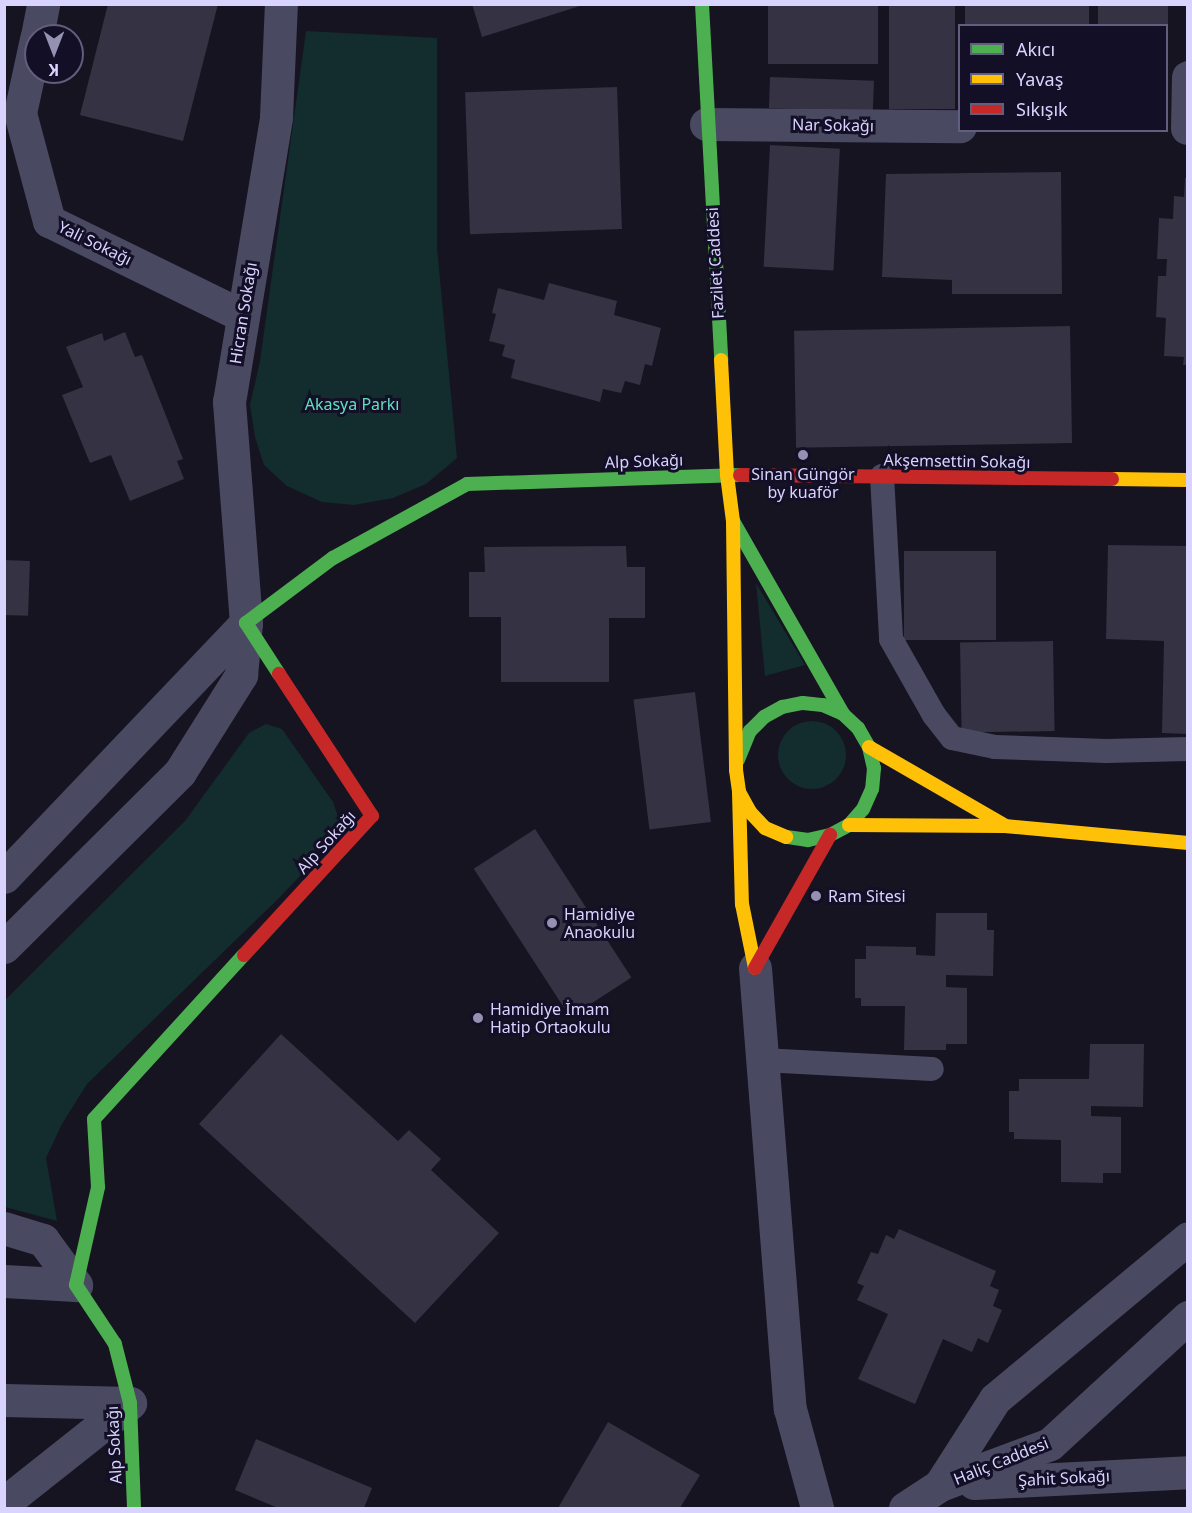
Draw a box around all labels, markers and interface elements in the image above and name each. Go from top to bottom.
north arrow [24,24,84,84]
legend [958,24,1168,132]
text: Akıcı [1016,37,1055,61]
text: K [49,59,59,81]
text: Yavaş [1016,67,1063,91]
text: Sıkışık [1016,97,1068,121]
street label: Nar Sokağı [792,115,874,135]
street label: Fazilet Caddesi [702,207,728,319]
street label: Yali Sokağı [55,217,135,269]
street label: Hicran Sokağı [225,261,261,365]
park label: Akasya Parkı [305,394,399,414]
marker: Sinan Güngör by kuaför [796,448,810,462]
street label: Alp Sokağı [605,450,683,472]
street label: Akşemsettin Sokağı [883,450,1031,472]
place label: Sinan Güngör by kuaför [751,464,855,502]
street label: Alp Sokağı [293,806,359,878]
place label: Ram Sitesi [828,886,906,906]
marker: Ram Sitesi [809,889,823,903]
place label: Hamidiye Anaokulu [564,904,635,942]
marker: Hamidiye Anaokulu [545,916,559,930]
place label: Hamidiye İmam Hatip Ortaokulu [490,999,611,1037]
marker: Hamidiye İmam Hatip Ortaokulu [471,1011,485,1025]
street label: Alp Sokağı [102,1405,126,1485]
street label: Haliç Caddesi [951,1433,1051,1489]
street label: Şahit Sokağı [1018,1466,1110,1490]

